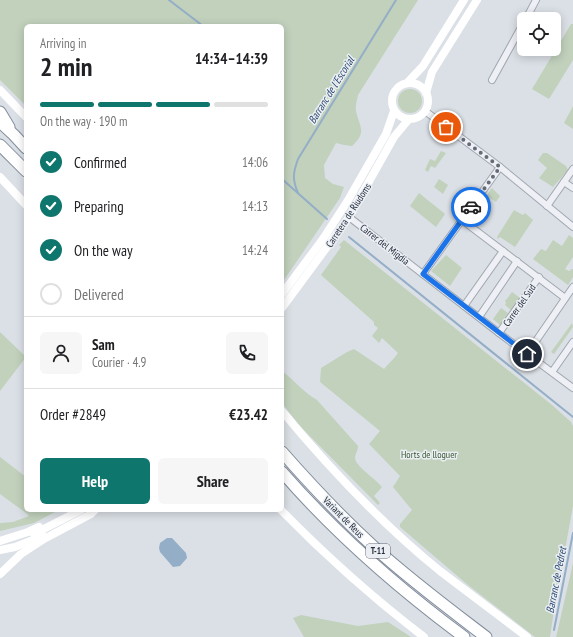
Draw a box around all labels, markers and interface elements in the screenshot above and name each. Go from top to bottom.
map controls [517,12,561,56]
button: locate [517,12,561,56]
text: Arriving in [40,35,87,52]
text: 14:34–14:39 [195,49,268,68]
text: 2 min [40,50,93,83]
water label: Barranc de l'Escorial [305,53,358,126]
pin [429,110,463,144]
text: On the way · 190 m [40,113,127,130]
icon: bag [435,116,457,138]
icon: check [40,151,62,173]
text: Confirmed [74,153,127,172]
text: 14:06 [242,154,268,171]
street label: Carretera de Riudoms [323,180,374,250]
courier [451,187,491,227]
icon: check [40,195,62,217]
icon: car [460,196,482,218]
text: Preparing [74,197,124,216]
text: 14:13 [242,198,268,215]
street label: Carrer del Migdia [357,221,412,268]
icon: check [40,239,62,261]
text: On the way [74,241,133,260]
text: 14:24 [242,242,268,259]
street label: Carrer del Sud [500,282,539,329]
text: Delivered [74,285,124,304]
button: person [40,332,82,374]
button: phone [226,332,268,374]
text: Sam [92,335,115,354]
pin [510,337,544,371]
icon: home [516,343,538,365]
text: Courier · 4.9 [92,354,146,371]
text: Order #2849 [40,405,106,424]
text: €23.42 [229,405,268,424]
park label: Horts de lloguer [401,448,457,461]
button: Help [40,458,150,504]
button: Share [158,458,268,504]
street label: Variant de Reus [320,493,367,541]
road number: T-11 [366,544,390,558]
water label: Barranc de Pedret [543,544,570,614]

